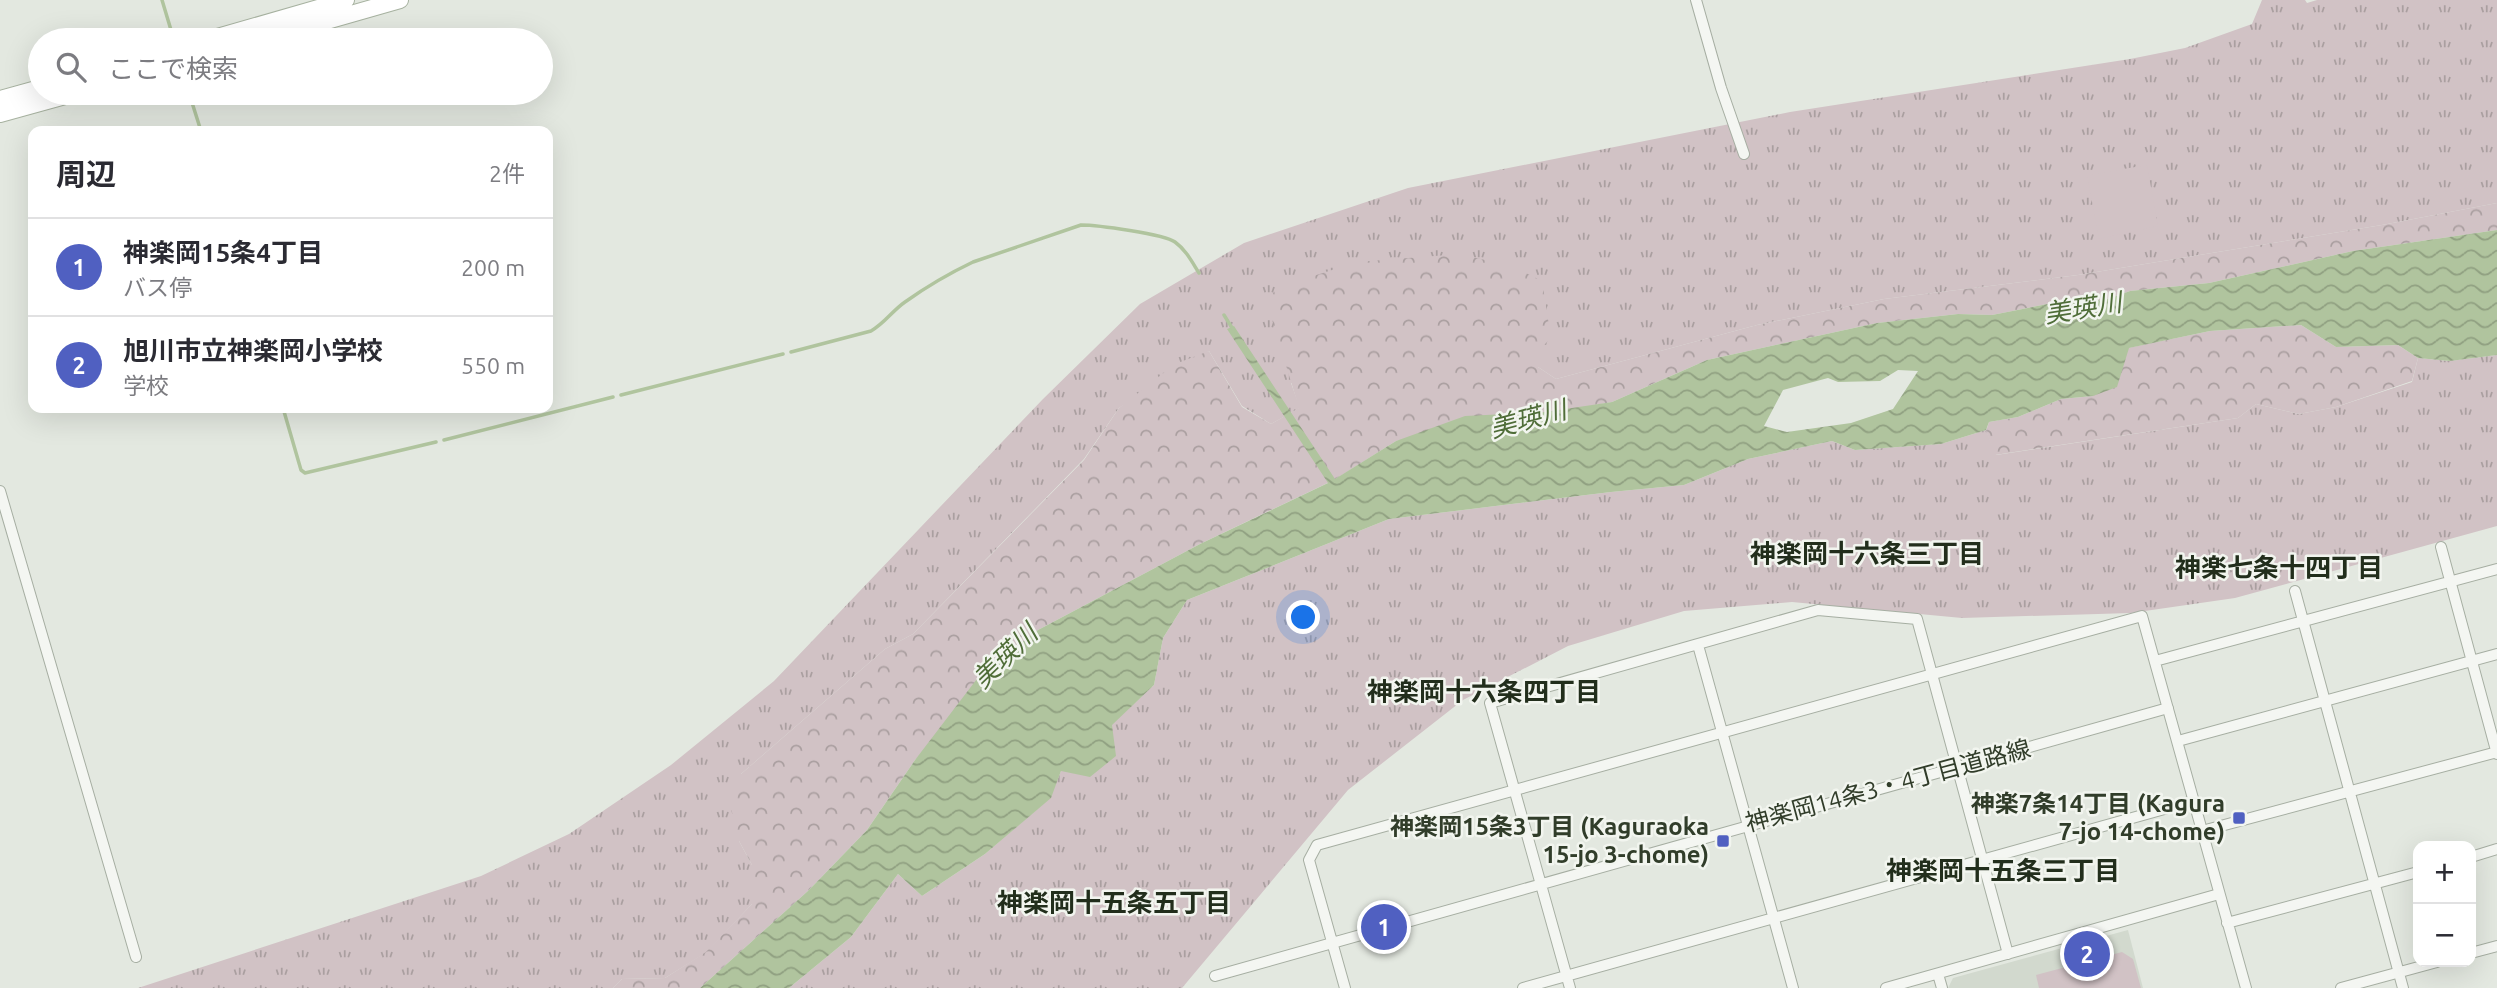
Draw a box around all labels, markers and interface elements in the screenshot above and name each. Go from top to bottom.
search box [28,28,553,105]
icon: search [52,48,90,86]
text: ここで検索 [108,54,238,83]
text: 周辺 [56,157,116,191]
text: 2件 [489,161,525,186]
text: 神楽岡15条4丁目 [123,238,323,267]
text: 1 [73,255,85,280]
text: 200 m [461,255,525,280]
text: バス停 [123,275,192,300]
water label: 美瑛川 [2042,287,2127,328]
text: 旭川市立神楽岡小学校 [123,336,383,365]
text: 2 [73,353,85,378]
text: 550 m [461,353,525,378]
text: 学校 [123,373,169,398]
water label: 美瑛川 [1486,394,1572,443]
district label: 神楽岡十六条三丁目 [1750,539,1984,568]
district label: 神楽七条十四丁目 [2175,553,2383,582]
your location [1286,600,1320,634]
water label: 美瑛川 [967,616,1045,693]
district label: 神楽岡十六条四丁目 [1367,677,1601,706]
street label: 神楽岡14条3・4丁目道路線 [1742,734,2033,837]
place label: 神楽7条14丁目 (Kagura 7-jo 14-chome) [1971,790,2225,845]
marker: 神楽7条14丁目 (Kagura 7-jo 14-chome) [2231,810,2247,826]
place label: 神楽岡15条3丁目 (Kaguraoka 15-jo 3-chome) [1390,813,1709,868]
marker: 神楽岡15条3丁目 (Kaguraoka 15-jo 3-chome) [1715,833,1731,849]
map controls [2413,841,2476,967]
button: + [2413,841,2476,904]
district label: 神楽岡十五条三丁目 [1886,856,2120,885]
district label: 神楽岡十五条五丁目 [997,888,1231,917]
pin: 1 [1361,901,1407,953]
button: − [2413,904,2476,967]
pin: 2 [2064,928,2110,980]

